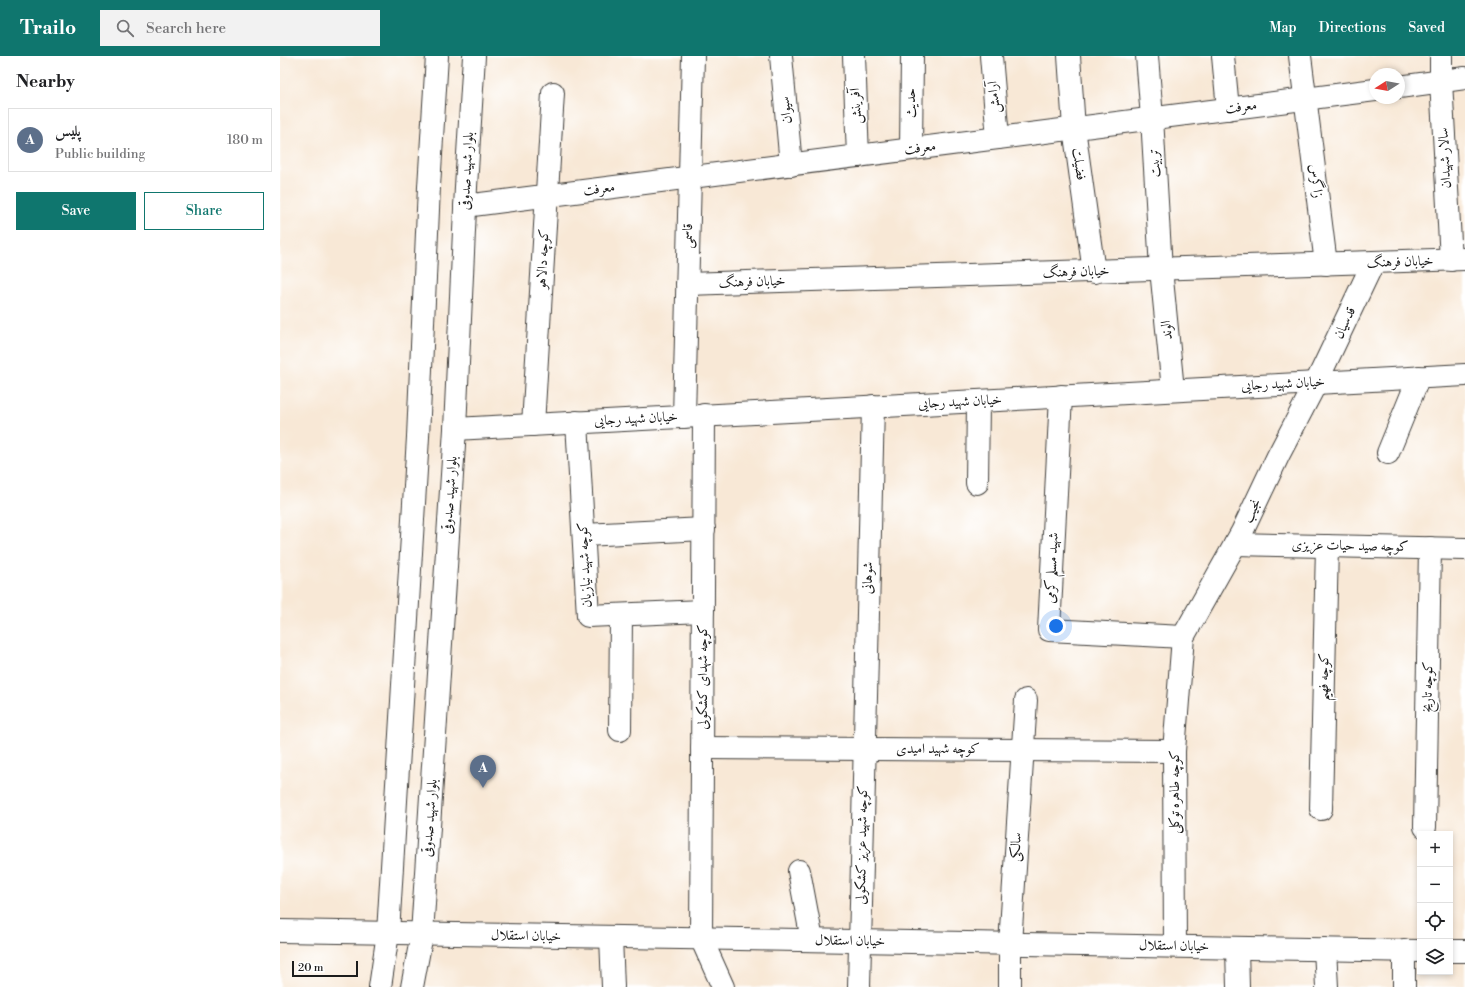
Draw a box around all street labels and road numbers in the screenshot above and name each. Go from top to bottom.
street label: آرامش [983,78,1004,114]
street label: آفرینش [846,86,866,124]
street label: حدیث [902,88,920,118]
street label: سیوان [776,95,796,124]
street label: معرفت [1224,96,1258,118]
street label: سالار شهیدان [1434,127,1456,189]
street label: بلوار شهید صدوقی [456,131,478,211]
street label: معرفت [903,137,937,159]
street label: فضیلت [1068,147,1090,181]
street label: تربیت [1145,148,1165,178]
street label: زاگرس [1305,163,1328,199]
street label: معرفت [582,178,616,200]
street label: قاسمی [679,223,697,249]
street label: کوچه دالاهو [532,228,554,292]
street label: خیابان فرهنگ [1366,251,1434,272]
street label: خیابان فرهنگ [1042,261,1110,282]
street label: خیابان فرهنگ [718,271,786,292]
street label: قدسیان [1330,304,1360,342]
street label: الوند [1157,319,1177,341]
street label: خیابان شهید رجایی [1240,373,1326,395]
street label: خیابان شهید رجایی [917,391,1003,413]
street label: خیابان شهید رجایی [593,408,679,430]
street label: بلوار شهید صدوقی [438,455,462,535]
street label: نجیب [1239,496,1265,526]
street label: کوچه شهید نیازیان [574,522,596,608]
street label: شهید مسلم کرمی [1041,532,1068,604]
street label: کوچه صید حیات عزیزی [1291,536,1409,556]
street label: شوهانی [859,562,877,594]
street label: کوچه شهدای کشکولی [694,624,712,730]
street label: کوچه فهیم [1315,653,1337,701]
street label: کوچه تاریخ [1419,661,1440,713]
street label: کوچه شهید امیدی [896,740,980,758]
street label: کوچه طاهره توکلی [1166,750,1184,834]
street label: بلوار شهید صدوقی [418,778,442,858]
street label: کوچه شهید عزیز کشکولی [852,785,872,905]
street label: سالکی [1006,832,1026,862]
street label: خیابان استقلال [491,926,561,946]
street label: خیابان استقلال [815,931,885,951]
street label: خیابان استقلال [1139,936,1209,956]

